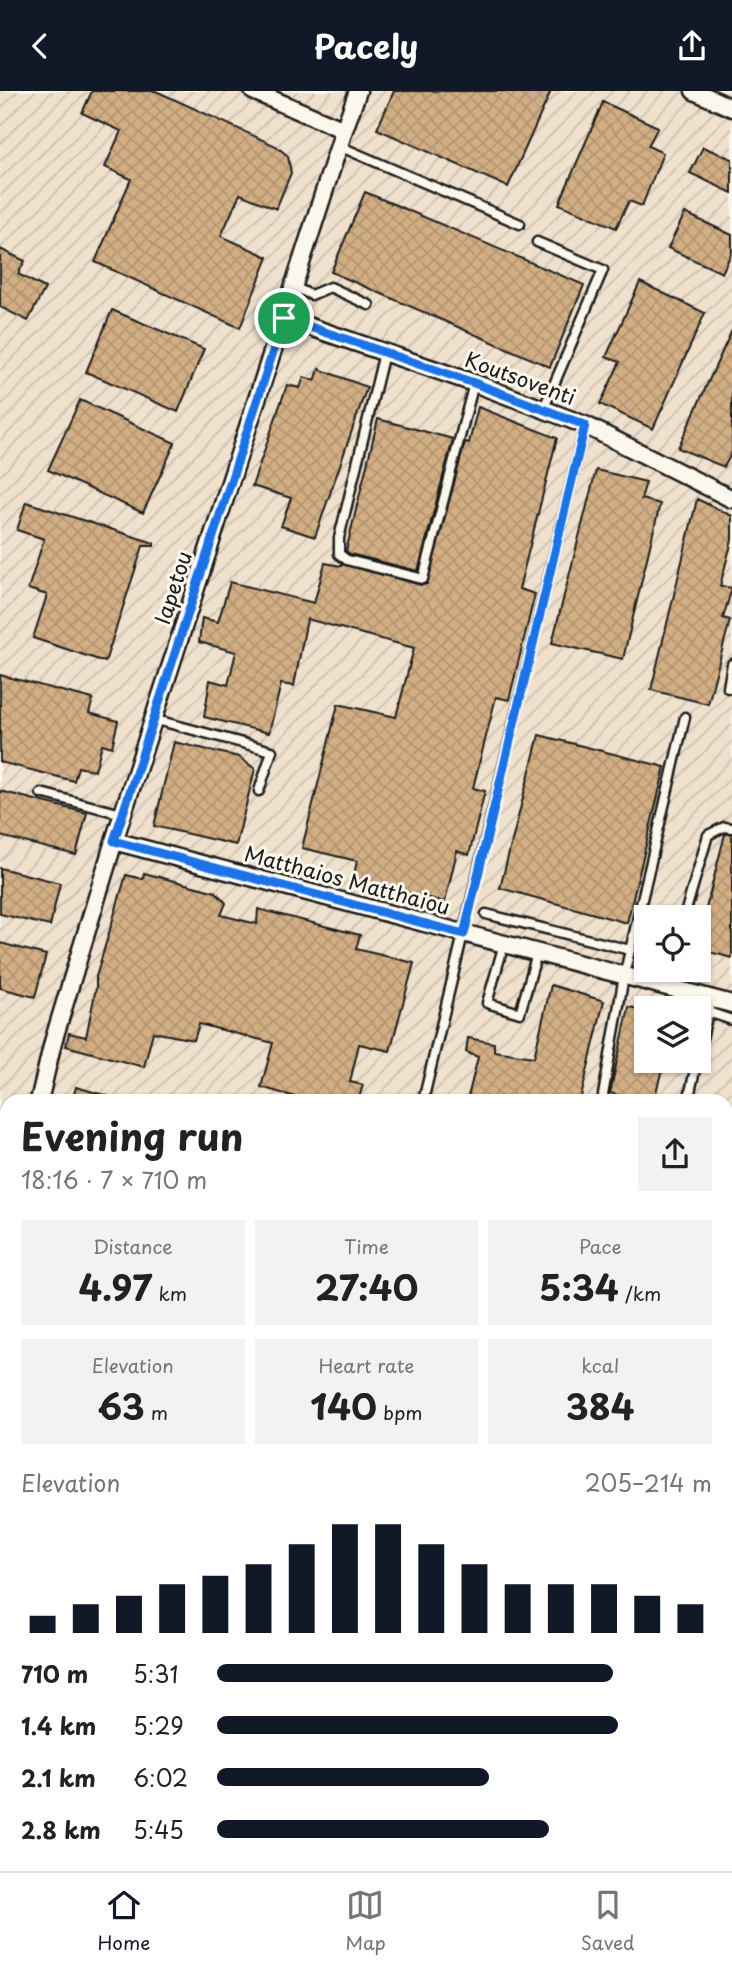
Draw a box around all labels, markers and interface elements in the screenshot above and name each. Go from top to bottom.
text: Pacely [314,22,418,70]
icon: back [21,27,59,65]
icon: share [673,27,711,65]
pin [254,288,314,348]
icon: arrive [265,299,303,337]
street label: Koutsoventi [461,342,581,412]
street label: Iapetou [145,547,199,628]
street label: Matthaios Matthaiou [241,836,454,922]
map controls [634,905,711,1073]
button: locate [634,905,711,982]
button: layers [634,996,711,1073]
text: Evening run [21,1107,243,1164]
button: share [638,1117,712,1191]
text: 18:16 · 7 × 710 m [21,1162,207,1197]
text: Distance [93,1232,173,1260]
text: Time [344,1232,389,1260]
text: Pace [579,1232,622,1260]
text: 4.97 [79,1260,152,1313]
text: 27:40 [315,1260,418,1313]
text: 5:34 [539,1260,619,1313]
text: km [152,1279,187,1307]
text: /km [619,1279,661,1307]
text: Elevation [92,1351,174,1379]
text: Heart rate [319,1351,414,1379]
text: kcal [581,1351,619,1379]
text: 63 [98,1379,145,1432]
text: 140 [310,1379,377,1432]
text: 384 [566,1379,634,1432]
text: m [145,1398,168,1426]
text: bpm [377,1398,423,1426]
text: Elevation [21,1465,120,1500]
text: 205–214 m [585,1465,712,1500]
text: 710 m [21,1656,88,1691]
text: 5:31 [133,1656,178,1691]
text: 1.4 km [21,1708,96,1743]
text: 5:29 [133,1708,184,1743]
text: 2.1 km [21,1760,96,1795]
text: 6:02 [133,1760,188,1795]
text: 2.8 km [21,1812,101,1847]
text: 5:45 [133,1812,184,1847]
tab: Home [97,1886,150,1956]
tab: Map [345,1886,386,1956]
tab: Saved [581,1886,635,1956]

